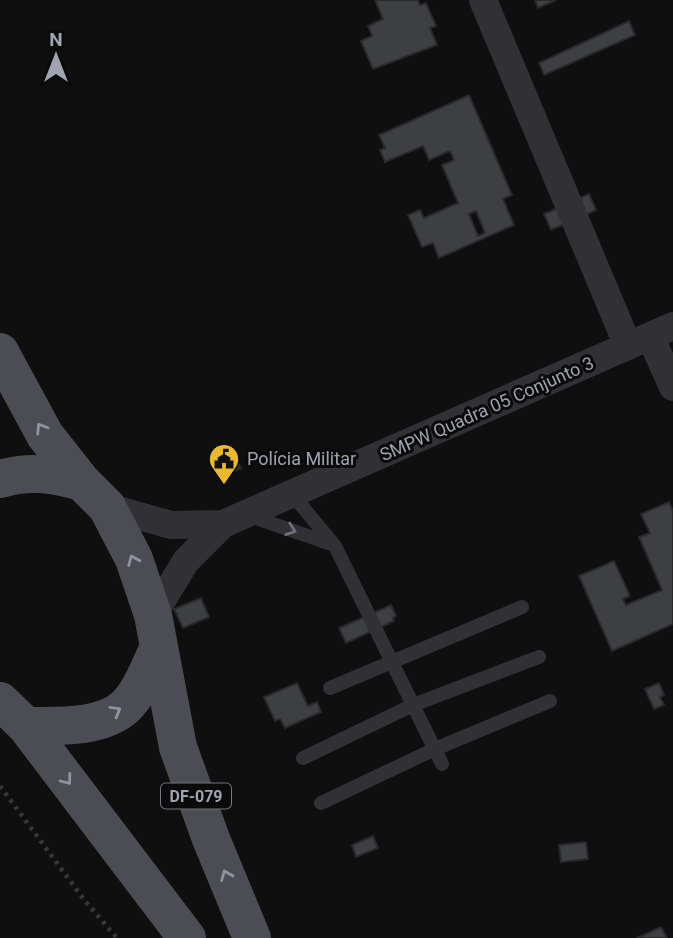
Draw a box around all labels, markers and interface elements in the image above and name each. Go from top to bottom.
north arrow [21,21,91,91]
text: N [49,28,63,51]
street label: SMPW Quadra 05 Conjunto 3 [377,352,597,465]
one-way arrow [37,422,50,435]
public building icon: Polícia Militar [207,442,241,486]
place label: Polícia Militar [247,448,356,469]
one-way arrow [284,522,297,536]
one-way arrow [127,555,141,568]
one-way arrow [108,706,121,719]
one-way arrow [59,773,71,785]
road number: DF-079 [161,783,231,808]
one-way arrow [220,870,234,882]

